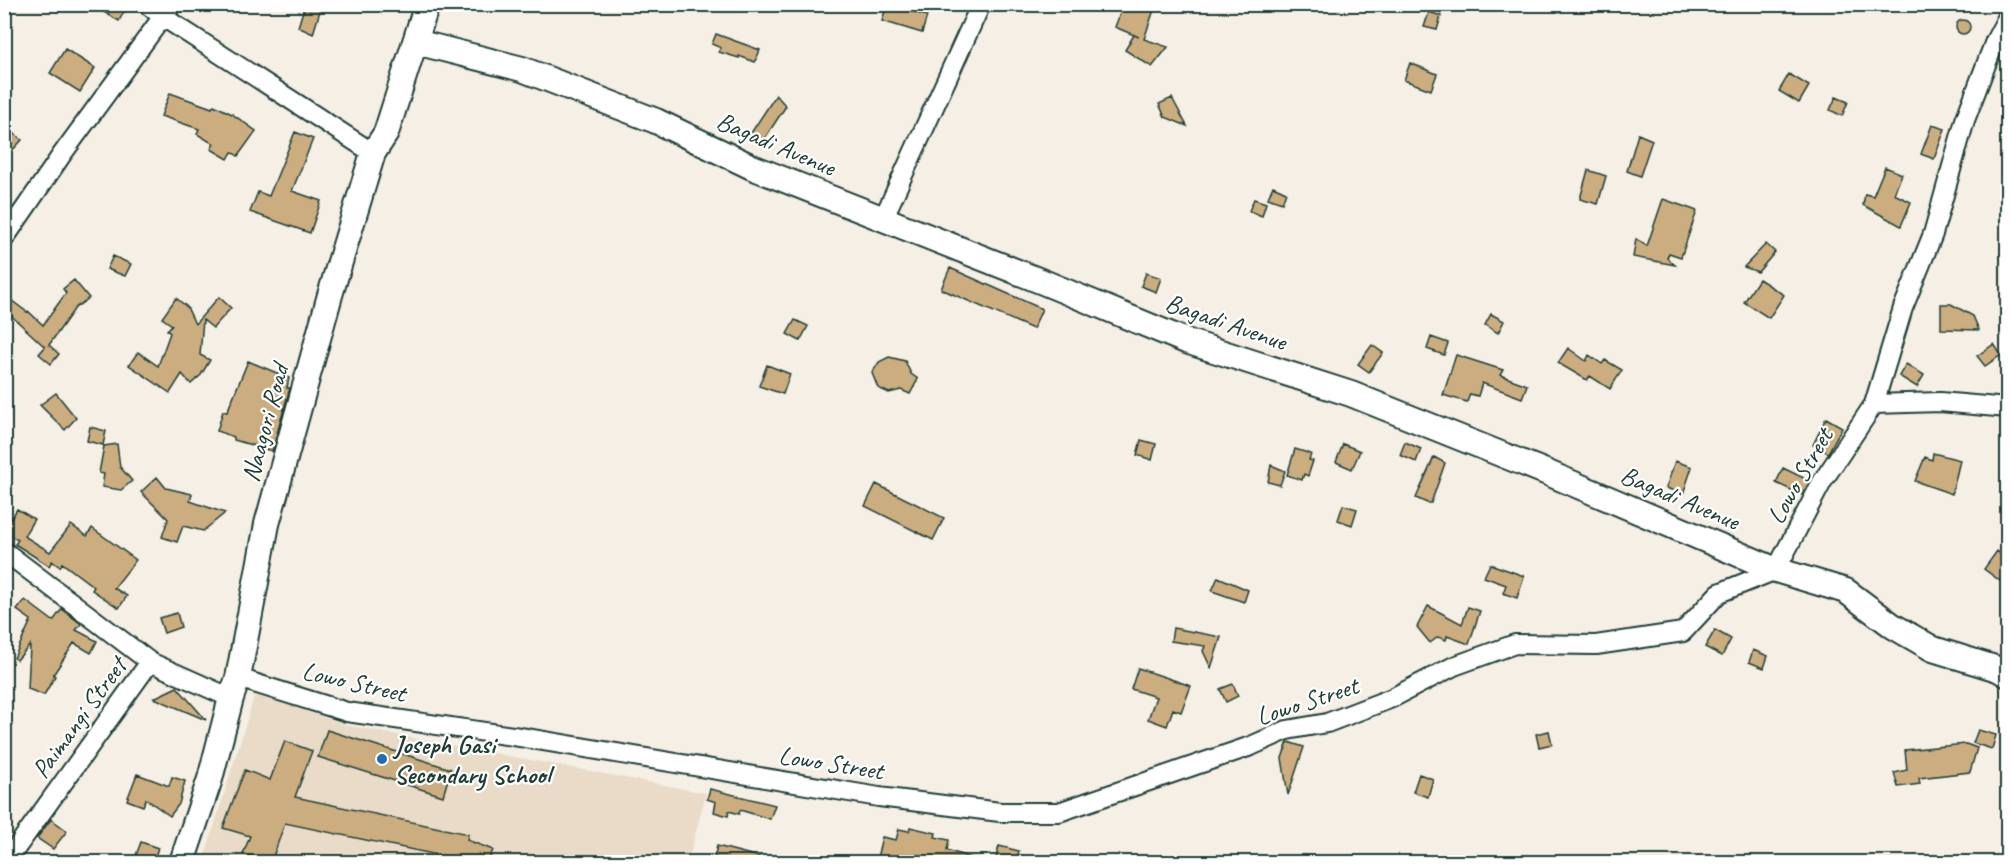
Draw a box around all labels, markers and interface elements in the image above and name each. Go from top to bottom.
street label: Bagadi Avenue [712,104,842,184]
street label: Bagadi Avenue [1161,286,1292,359]
street label: Naagori Road [234,357,297,485]
street label: Lowo Street [1759,420,1842,530]
street label: Bagadi Avenue [1616,458,1746,538]
street label: Paimangi Street [24,648,136,785]
street label: Lowo Street [299,654,411,710]
street label: Lowo Street [1252,668,1364,733]
place label: Joseph Gasi Secondary School [392,728,555,791]
street label: Lowo Street [777,738,888,788]
marker: Joseph Gasi Secondary School [375,752,389,766]

